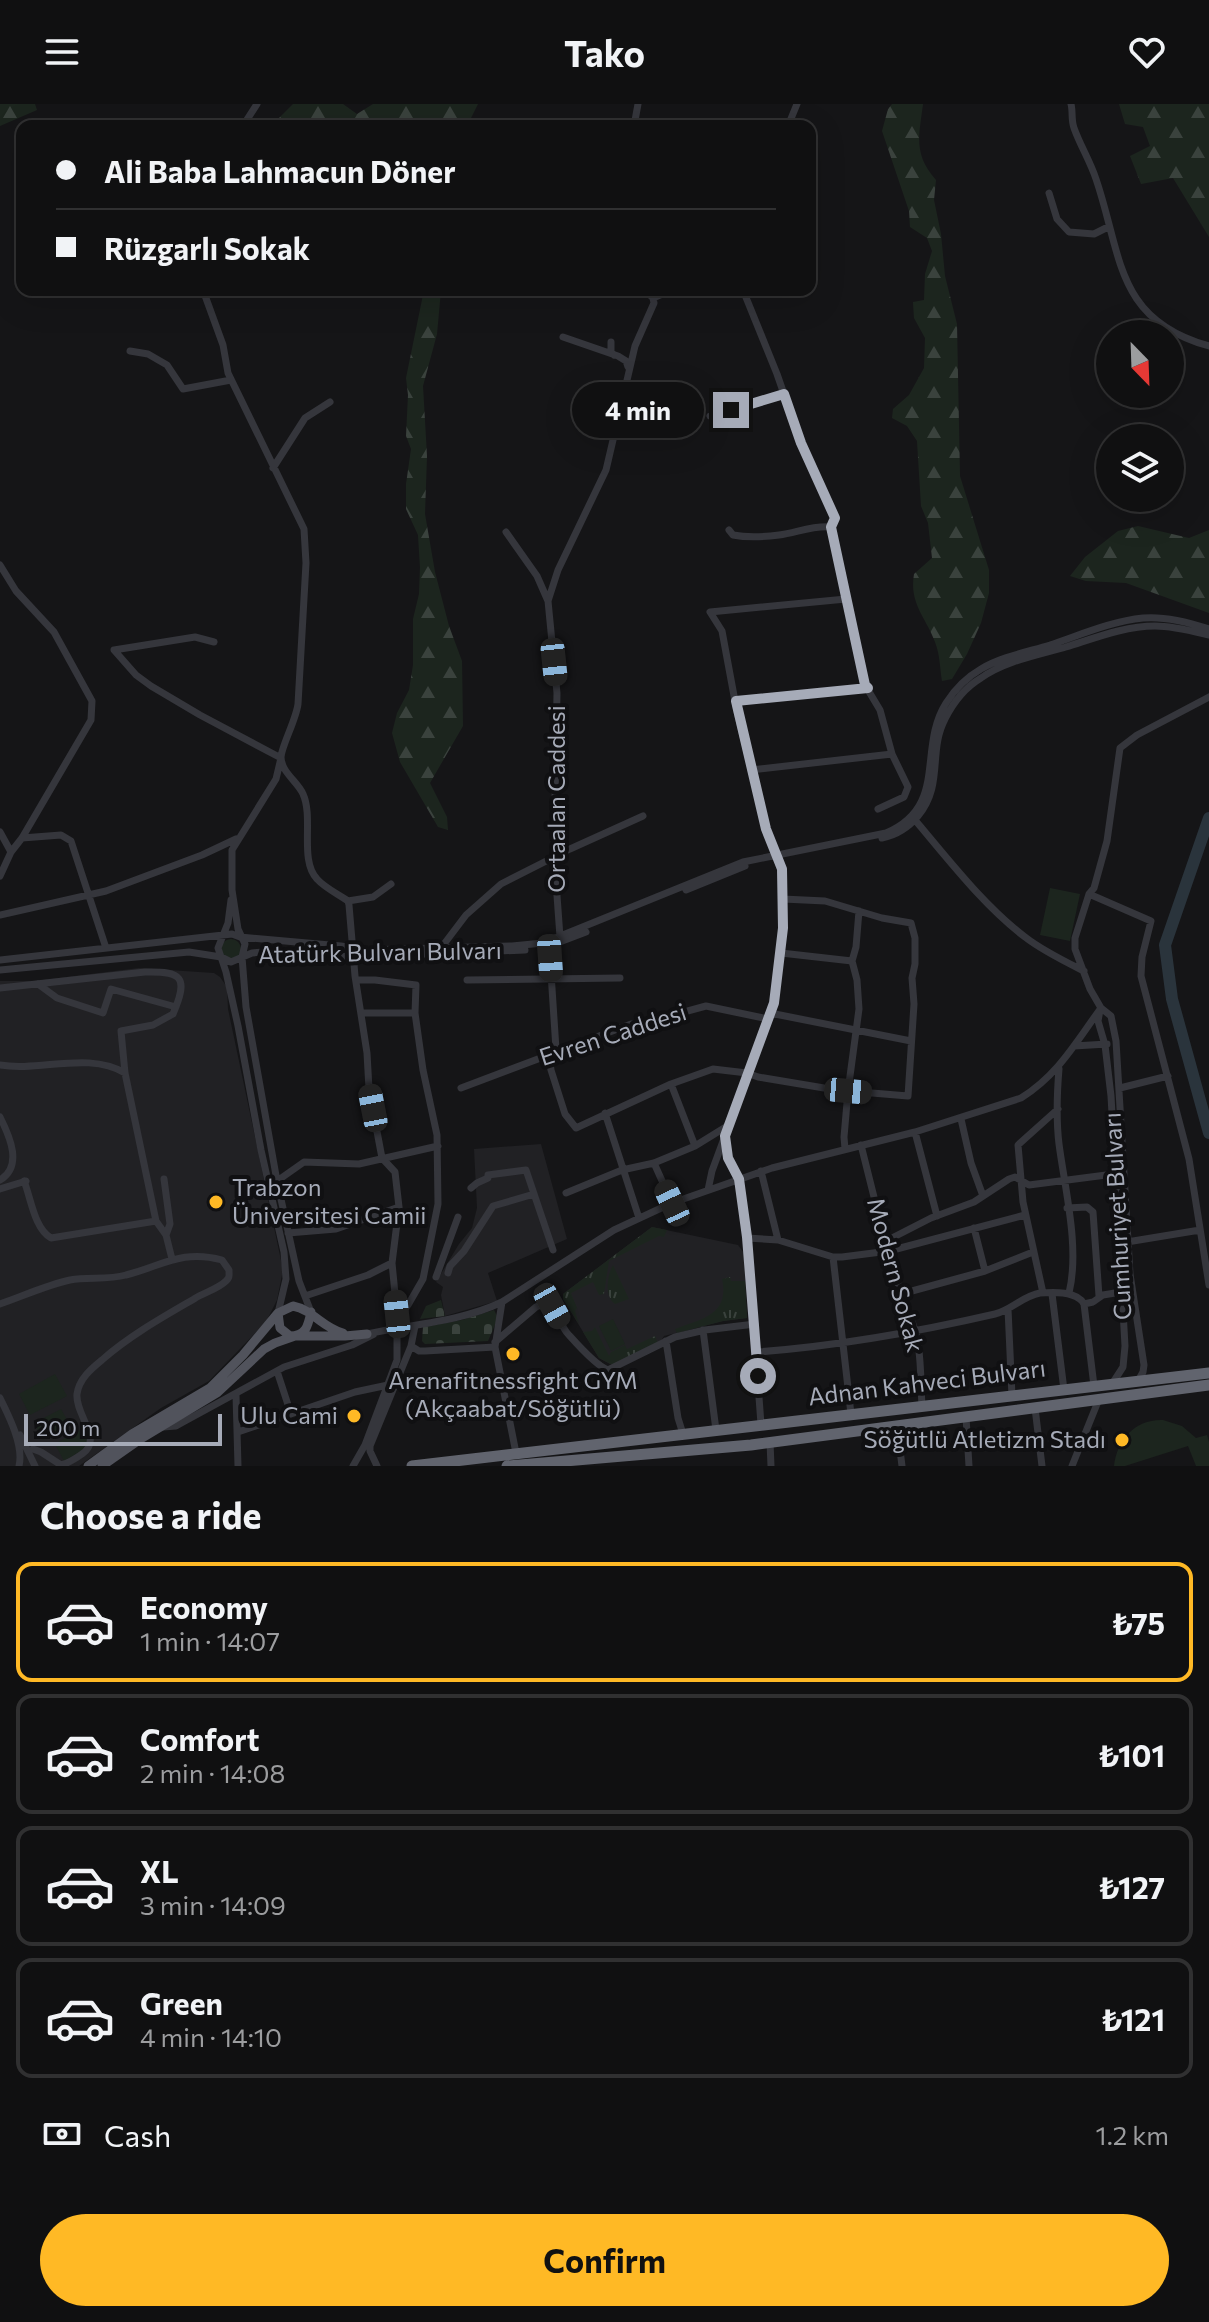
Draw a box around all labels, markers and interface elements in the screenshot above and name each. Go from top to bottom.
icon: menu [40,30,84,74]
text: Tako [564,30,645,74]
icon: heart [1125,30,1169,74]
text: Ali Baba Lahmacun Döner [104,152,456,189]
text: Rüzgarlı Sokak [104,229,310,266]
north arrow [1096,320,1184,408]
map controls [1096,320,1184,512]
callout: 4 min [571,382,703,438]
route end [713,392,749,428]
text: 4 min [605,394,671,425]
button: layers [1096,424,1184,512]
car [540,637,568,687]
street label: Ortaalan Caddesi [541,705,570,893]
car [536,933,564,983]
street label: Atatürk Bulvarı Bulvarı [258,935,502,968]
street label: Evren Caddesi [535,996,690,1071]
car [823,1077,873,1105]
car [357,1082,389,1134]
street label: Cumhuriyet Bulvarı [1097,1111,1136,1321]
place label: Trabzon Üniversitesi Camii [232,1172,427,1229]
car [651,1176,693,1230]
marker: Trabzon Üniversitesi Camii [207,1193,225,1211]
street label: Modern Sokak [862,1194,931,1355]
car [530,1279,574,1333]
car [383,1289,411,1339]
marker: Arenafitnessfight GYM (Akçaabat/Söğütlü) [504,1345,522,1363]
street label: Adnan Kahveci Bulvarı [806,1353,1047,1410]
route start [740,1358,776,1394]
place label: Arenafitnessfight GYM (Akçaabat/Söğütlü) [388,1365,638,1422]
place label: Ulu Cami [240,1400,338,1429]
marker: Ulu Cami [345,1407,363,1425]
scale bar [24,1410,222,1446]
text: 200 m [36,1414,100,1441]
place label: Söğütlü Atletizm Stadı [863,1424,1106,1453]
marker: Söğütlü Atletizm Stadı [1113,1431,1131,1449]
text: Choose a ride [40,1492,261,1536]
icon: car [44,1586,116,1658]
text: Economy [140,1588,268,1625]
text: ₺75 [1111,1604,1165,1641]
text: 1 min · 14:07 [140,1625,280,1656]
icon: car [44,1718,116,1790]
text: Comfort [140,1720,259,1757]
text: ₺101 [1098,1736,1165,1773]
text: 2 min · 14:08 [140,1757,285,1788]
icon: car [44,1850,116,1922]
text: XL [140,1852,179,1889]
text: ₺127 [1098,1868,1165,1905]
text: 3 min · 14:09 [140,1889,286,1920]
icon: car [44,1982,116,2054]
text: Green [140,1984,223,2021]
text: ₺121 [1101,2000,1165,2037]
text: 4 min · 14:10 [140,2021,282,2052]
icon: cash [40,2112,84,2156]
text: Cash [104,2116,171,2153]
text: 1.2 km [1096,2119,1169,2150]
button: Confirm [40,2214,1169,2306]

